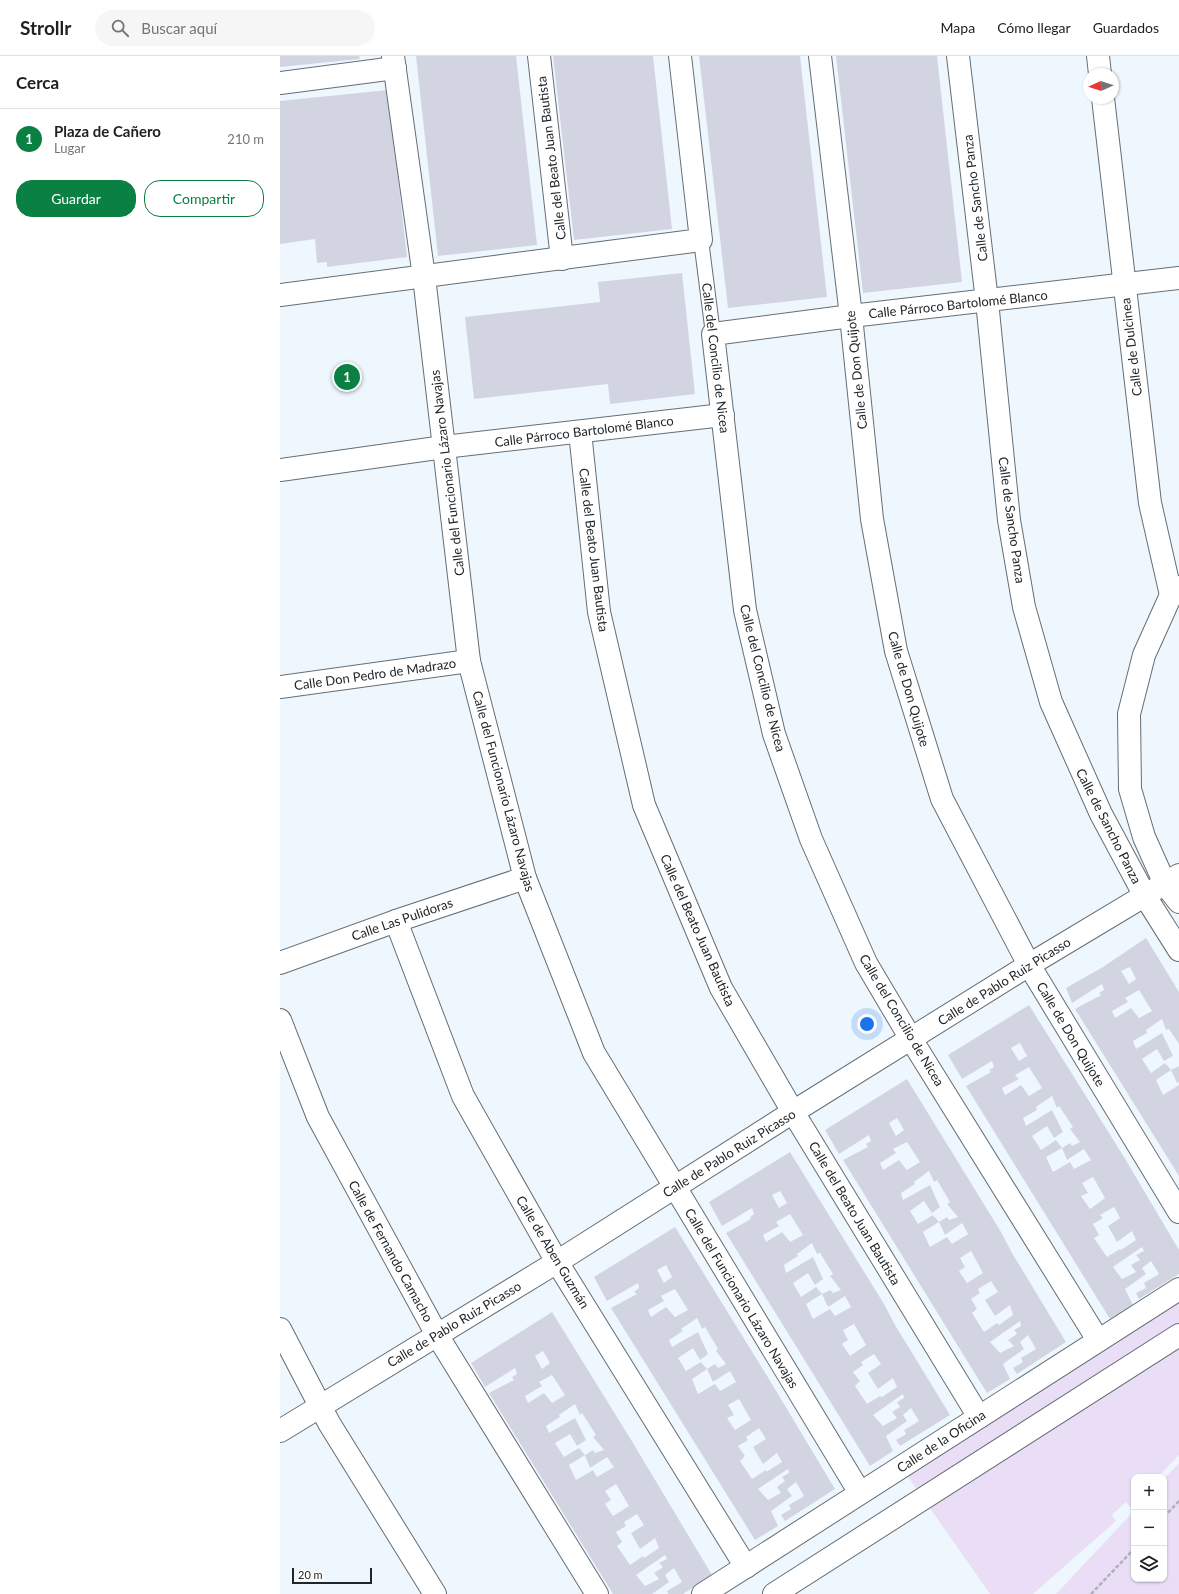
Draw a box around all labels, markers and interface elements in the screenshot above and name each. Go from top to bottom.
search box [95,10,375,46]
text: Strollr [20,16,71,39]
icon: search [109,17,131,39]
text: Buscar aquí [141,19,217,37]
text: Mapa [941,19,975,36]
text: Cómo llegar [997,19,1071,36]
text: Guardados [1093,19,1159,36]
north arrow [1083,68,1119,104]
text: Cerca [16,72,59,93]
street label: Calle del Beato Juan Bautista [533,75,569,241]
text: Plaza de Cañero [54,122,161,140]
text: 1 [25,131,33,147]
text: 210 m [227,131,264,147]
street label: Calle de Sancho Panza [959,134,991,262]
text: Lugar [54,140,86,156]
button: Guardar [16,180,136,217]
button: Compartir [144,180,264,217]
street label: Calle del Concilio de Nicea [699,282,733,434]
street label: Calle Párroco Bartolomé Blanco [868,287,1048,321]
street label: Calle de Dulcinea [1117,297,1145,397]
street label: Calle de Don Quijote [842,310,870,430]
pin: 1 [334,362,360,392]
street label: Calle del Funcionario Lázaro Navajas [426,369,468,577]
street label: Calle Párroco Bartolomé Blanco [494,412,674,450]
street label: Calle de Sancho Panza [995,456,1029,584]
street label: Calle del Beato Juan Bautista [576,467,612,633]
street label: Calle del Concilio de Nicea [737,603,789,753]
street label: Calle de Don Quijote [885,629,933,749]
street label: Calle Don Pedro de Madrazo [293,655,457,693]
street label: Calle del Funcionario Lázaro Navajas [469,689,539,894]
street label: Calle de Sancho Panza [1073,766,1145,886]
street label: Calle del Beato Juan Bautista [657,851,739,1009]
street label: Calle Las Pulidoras [349,894,455,944]
street label: Calle de Pablo Ruiz Picasso [935,933,1073,1029]
street label: Calle del Concilio de Nicea [856,951,948,1089]
street label: Calle de Don Quijote [1033,979,1109,1089]
your location [857,1014,877,1034]
street label: Calle de Pablo Ruiz Picasso [660,1105,798,1201]
street label: Calle del Beato Juan Bautista [806,1138,904,1288]
street label: Calle de Fernando Camacho [345,1177,437,1325]
street label: Calle de Aben Guzmán [513,1193,593,1311]
street label: Calle del Funcionario Lázaro Navajas [682,1205,802,1391]
street label: Calle de Pablo Ruiz Picasso [384,1278,524,1370]
street label: Calle de la Oficina [894,1406,988,1476]
map controls [1131,1474,1167,1582]
button: + [1131,1474,1167,1510]
button: − [1131,1510,1167,1546]
button: layers [1131,1546,1167,1582]
scale bar [292,1566,372,1585]
text: 20 m [298,1568,323,1581]

